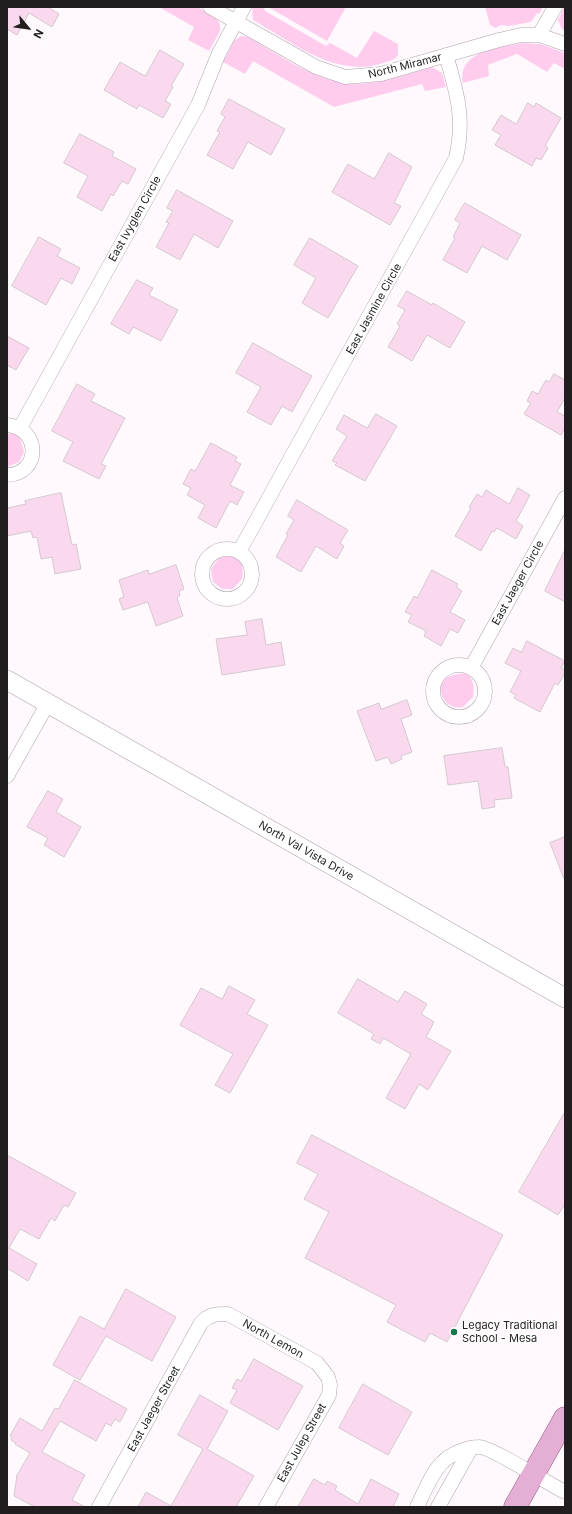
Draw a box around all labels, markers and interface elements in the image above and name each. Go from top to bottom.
north arrow [8,8,48,48]
text: N [30,27,47,41]
street label: North Miramar [367,50,443,82]
street label: East Ivyglen Circle [106,174,164,264]
street label: East Jasmine Circle [344,261,404,357]
street label: East Jaeger Circle [489,538,547,628]
street label: North Val Vista Drive [256,818,356,884]
street label: North Lemon [240,1317,306,1361]
place label: Legacy Traditional School - Mesa [462,1319,557,1345]
marker: Legacy Traditional School - Mesa [449,1327,459,1337]
street label: East Jaeger Street [125,1364,183,1454]
street label: East Julep Street [275,1401,329,1485]

